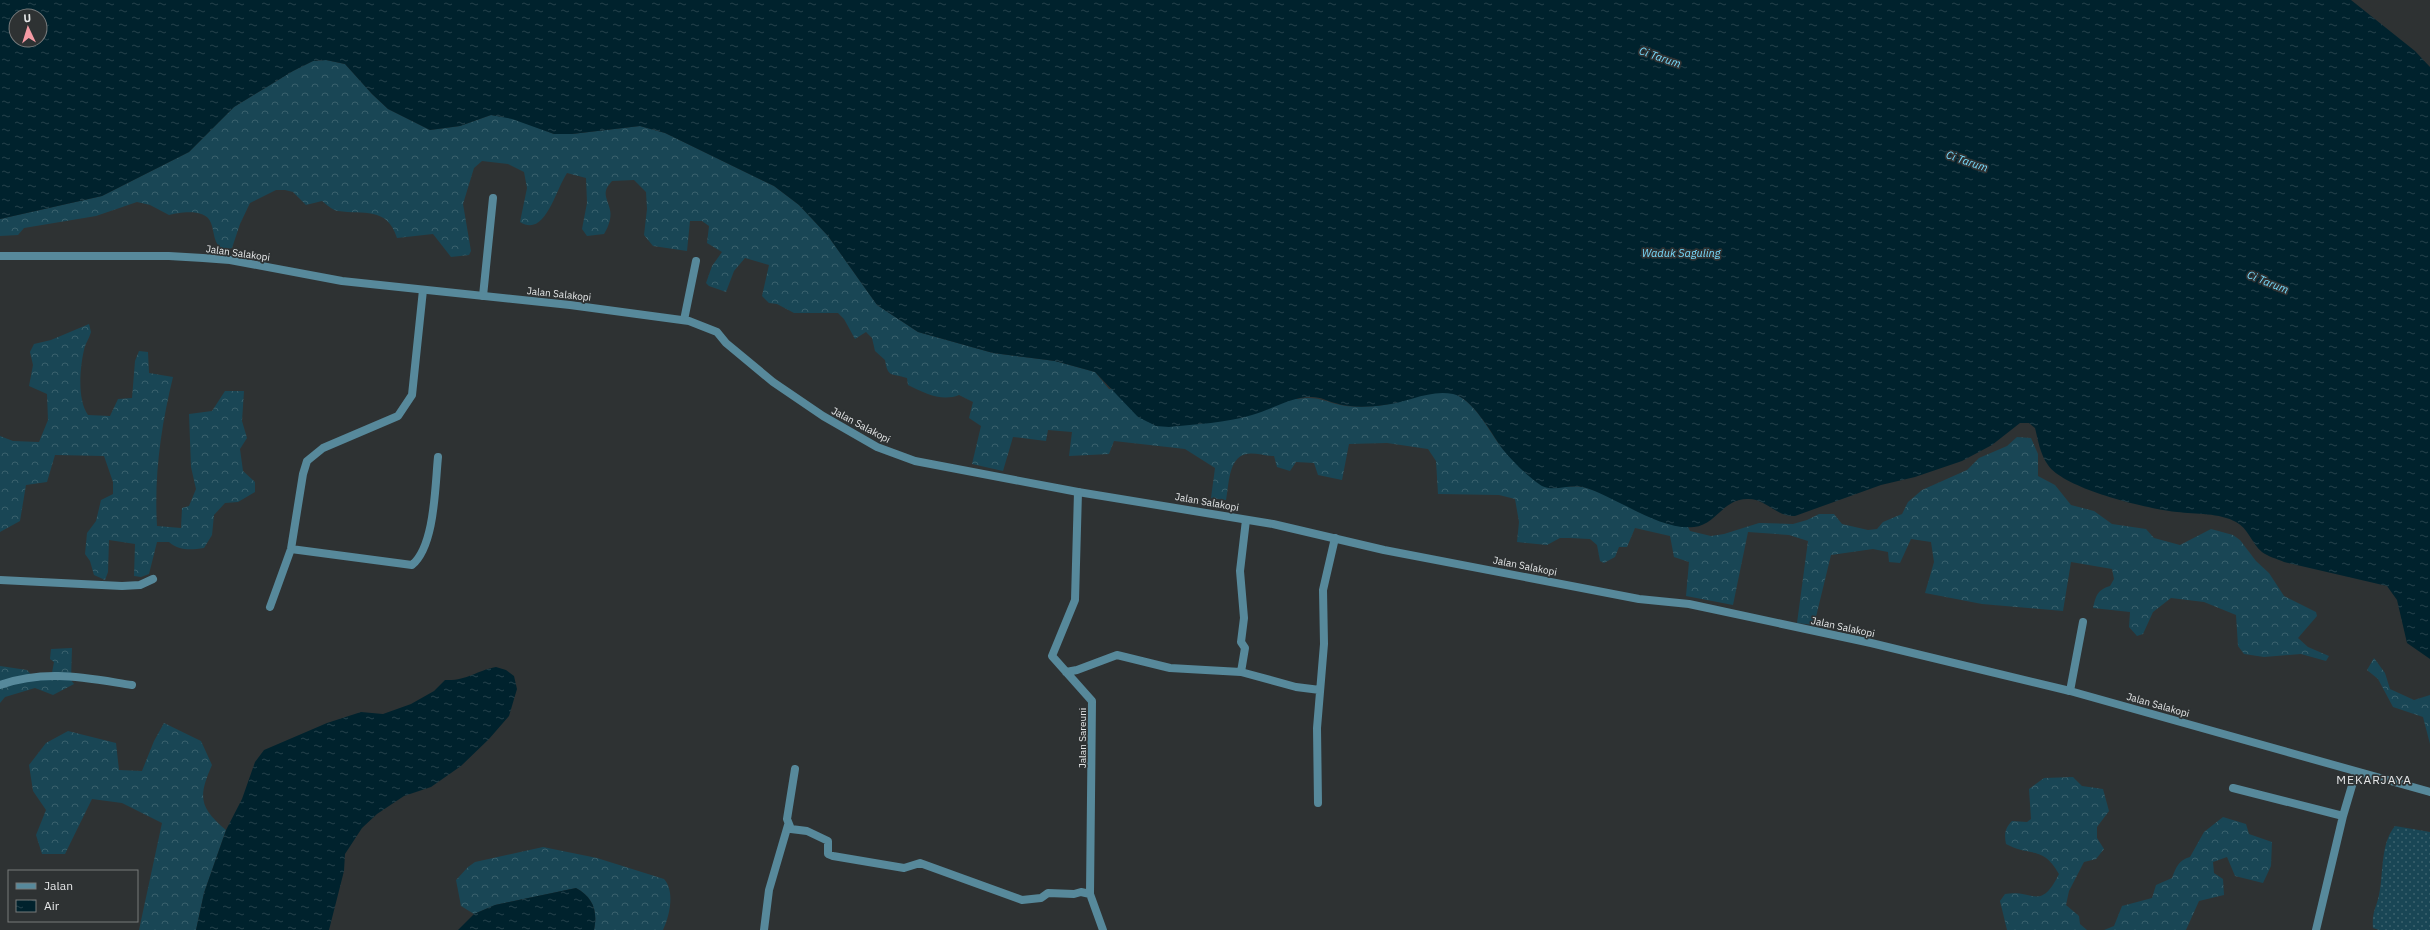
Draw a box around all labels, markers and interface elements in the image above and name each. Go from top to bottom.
north arrow [8,8,48,48]
text: U [23,11,32,25]
water label: Ci Tarum [1637,43,1683,71]
water label: Ci Tarum [1944,147,1990,175]
street label: Jalan Salakopi [205,242,271,264]
water label: Waduk Saguling [1642,246,1721,260]
water label: Ci Tarum [2245,267,2291,297]
street label: Jalan Salakopi [526,284,592,304]
street label: Jalan Salakopi [829,404,893,446]
street label: Jalan Salakopi [1174,490,1240,514]
street label: Jalan Salakopi [1492,553,1558,579]
street label: Jalan Salakopi [1810,614,1876,640]
street label: Jalan Salakopi [2125,690,2191,720]
street label: Jalan Sareuni [1076,708,1089,768]
district label: MEKARJAYA [2336,772,2412,787]
legend [8,870,138,922]
text: Jalan [44,878,73,893]
text: Air [44,898,60,913]

